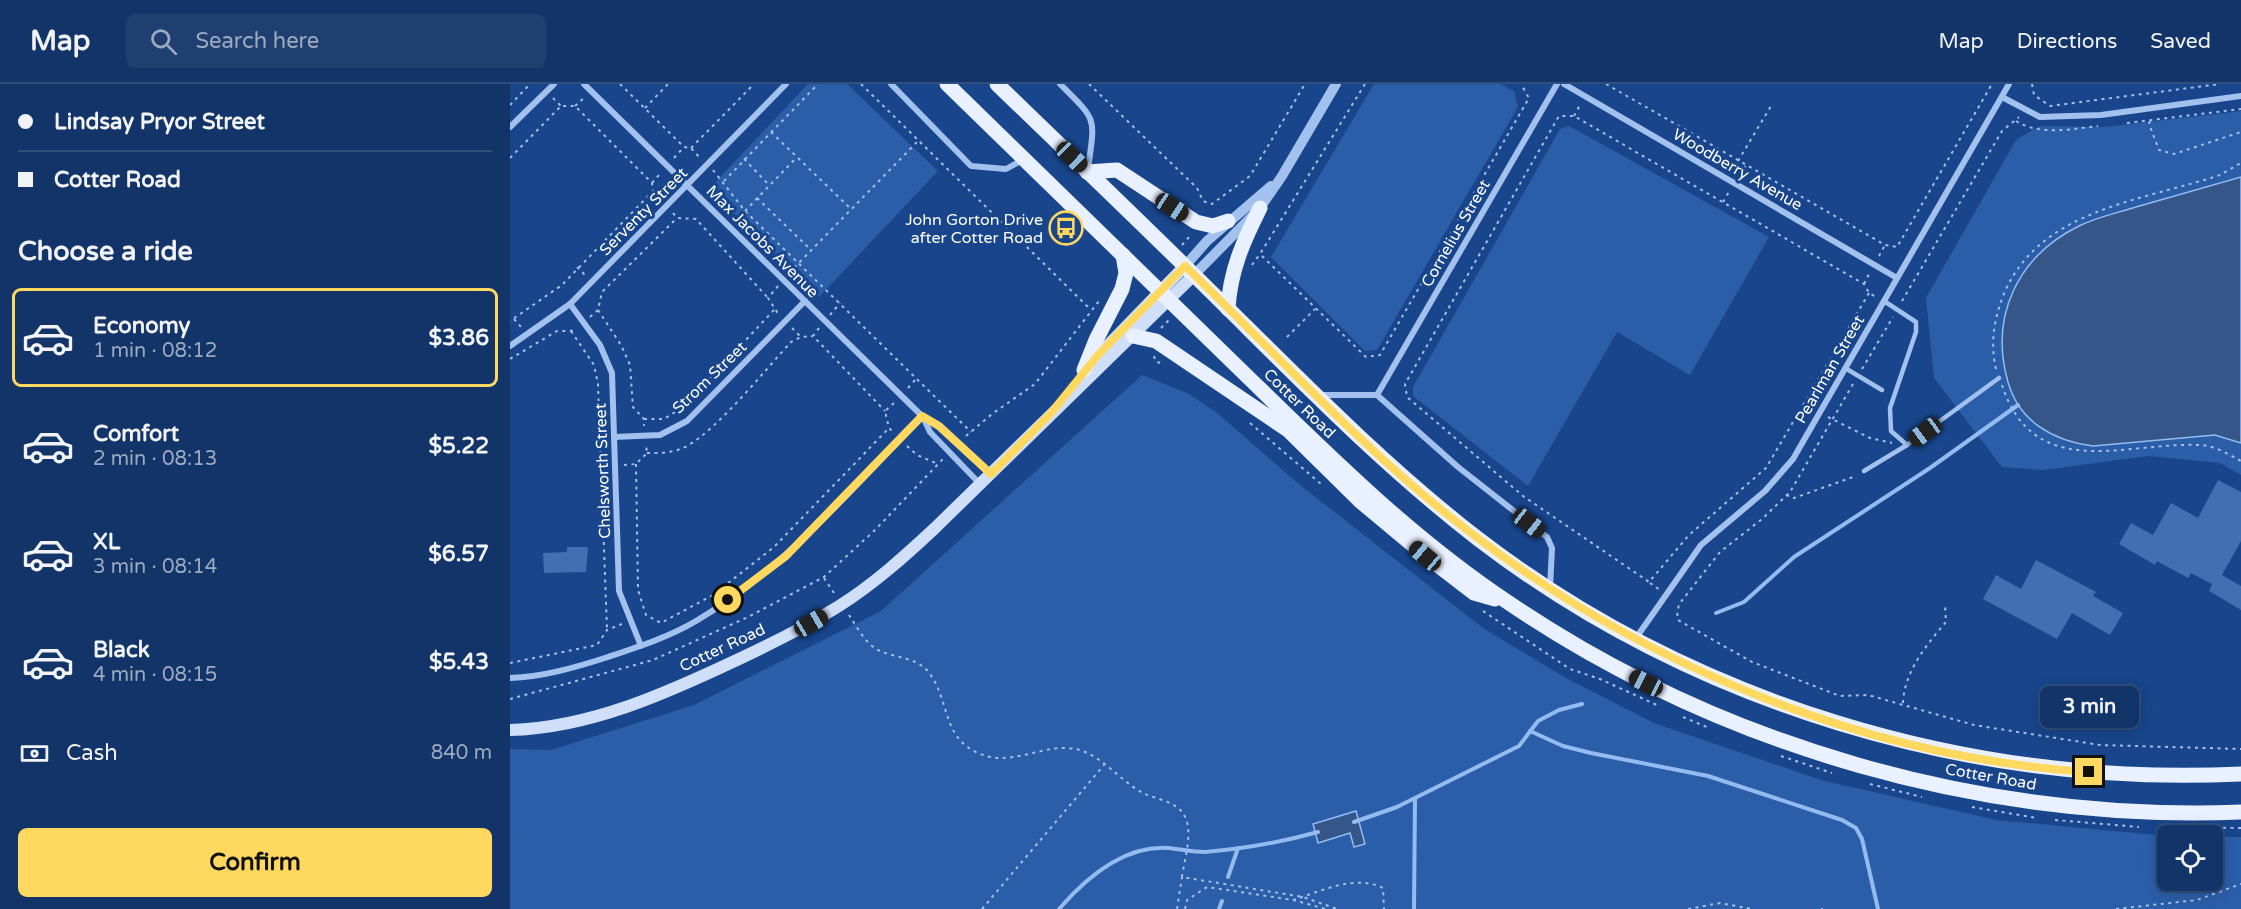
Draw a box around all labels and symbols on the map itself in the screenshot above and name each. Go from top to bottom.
street label: Woodberry Avenue [1669,125,1806,215]
car [1053,138,1091,176]
street label: Serventy Street [595,163,692,260]
street label: Cornelius Street [1417,176,1495,291]
street label: Max Jacobs Avenue [702,181,823,302]
car [1152,190,1192,224]
place label: John Gorton Drive after Cotter Road [905,210,1043,248]
bus stop icon: John Gorton Drive after Cotter Road [1048,210,1084,246]
street label: Pearlman Street [1791,312,1869,427]
street label: Strom Street [668,337,751,418]
street label: Cotter Road [1259,365,1339,443]
street label: Chelsworth Street [591,403,615,539]
car [1905,414,1945,450]
car [1509,505,1549,541]
car [1405,538,1445,574]
route start [714,586,741,613]
car [791,606,831,640]
street label: Cotter Road [676,619,768,676]
car [1626,667,1666,699]
callout: 3 min [2040,685,2138,727]
route end [2075,758,2102,785]
street label: Cotter Road [1944,759,2038,795]

